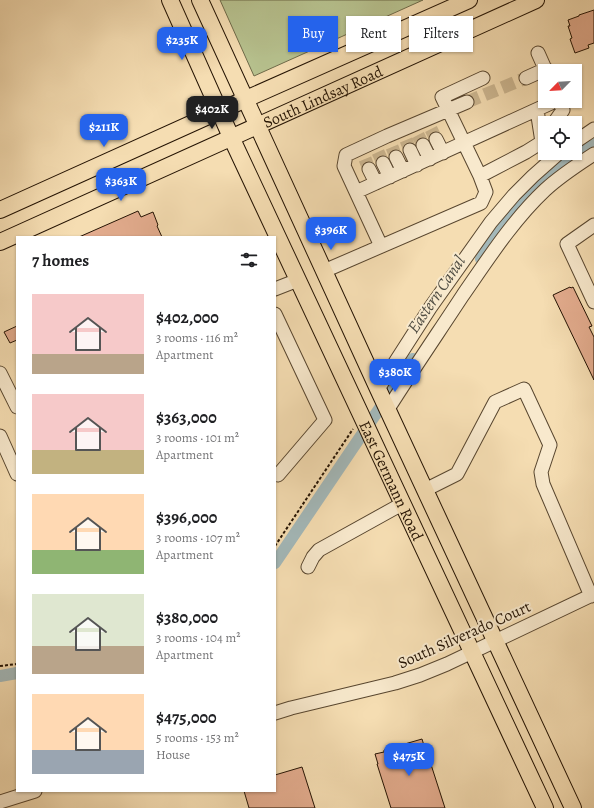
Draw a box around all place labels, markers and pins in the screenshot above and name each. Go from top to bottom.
pin: $235K [154,27,210,61]
pin: $402K [184,96,240,130]
pin: $211K [76,114,132,148]
pin: $363K [93,168,149,202]
pin: $396K [303,217,359,251]
pin: $380K [367,359,423,393]
pin: $475K [381,743,437,777]

